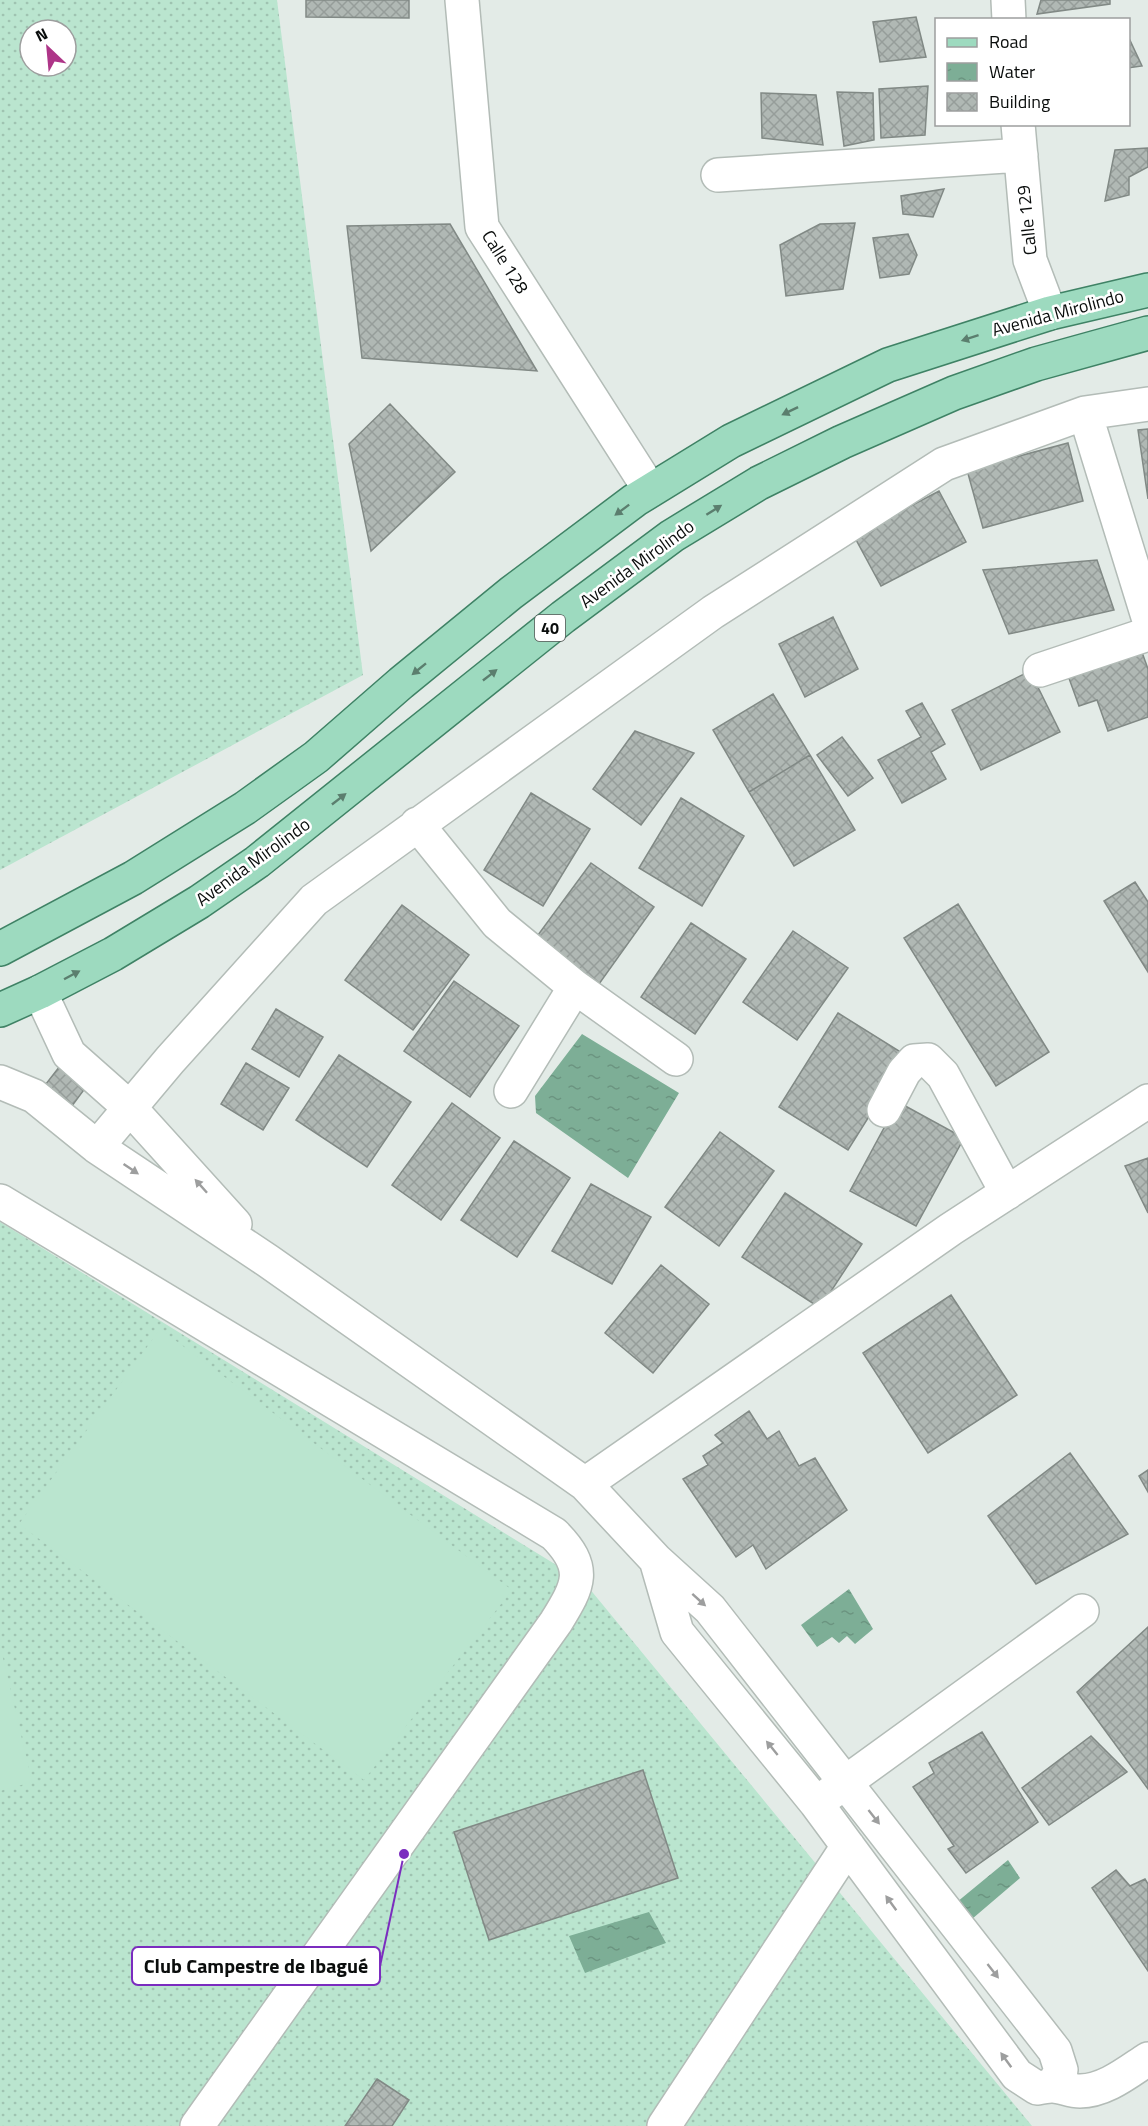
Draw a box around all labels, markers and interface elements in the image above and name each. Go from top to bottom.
north arrow [18,18,78,78]
legend [935,18,1130,126]
text: N [31,21,52,48]
text: Road [989,28,1028,55]
text: Water [989,58,1035,85]
text: Building [989,88,1050,115]
street label: Calle 129 [1009,184,1044,256]
street label: Calle 128 [475,225,536,299]
street label: Avenida Mirolindo [989,282,1127,343]
one-way arrow [961,333,979,343]
one-way arrow [781,407,798,416]
one-way arrow [614,503,629,515]
one-way arrow [706,505,722,516]
street label: Avenida Mirolindo [574,513,699,614]
road number: 40 [535,615,565,641]
one-way arrow [411,662,426,674]
one-way arrow [482,670,497,682]
one-way arrow [331,792,347,805]
street label: Avenida Mirolindo [190,811,315,912]
one-way arrow [63,971,80,980]
one-way arrow [122,1163,138,1175]
one-way arrow [194,1179,208,1194]
one-way arrow [692,1593,707,1607]
one-way arrow [766,1741,778,1756]
one-way arrow [867,1810,879,1825]
one-way arrow [885,1896,897,1911]
callout: Club Campestre de Ibagué [132,1947,380,1985]
text: Club Campestre de Ibagué [144,1950,368,1981]
one-way arrow [987,1964,999,1979]
one-way arrow [1000,2053,1012,2069]

